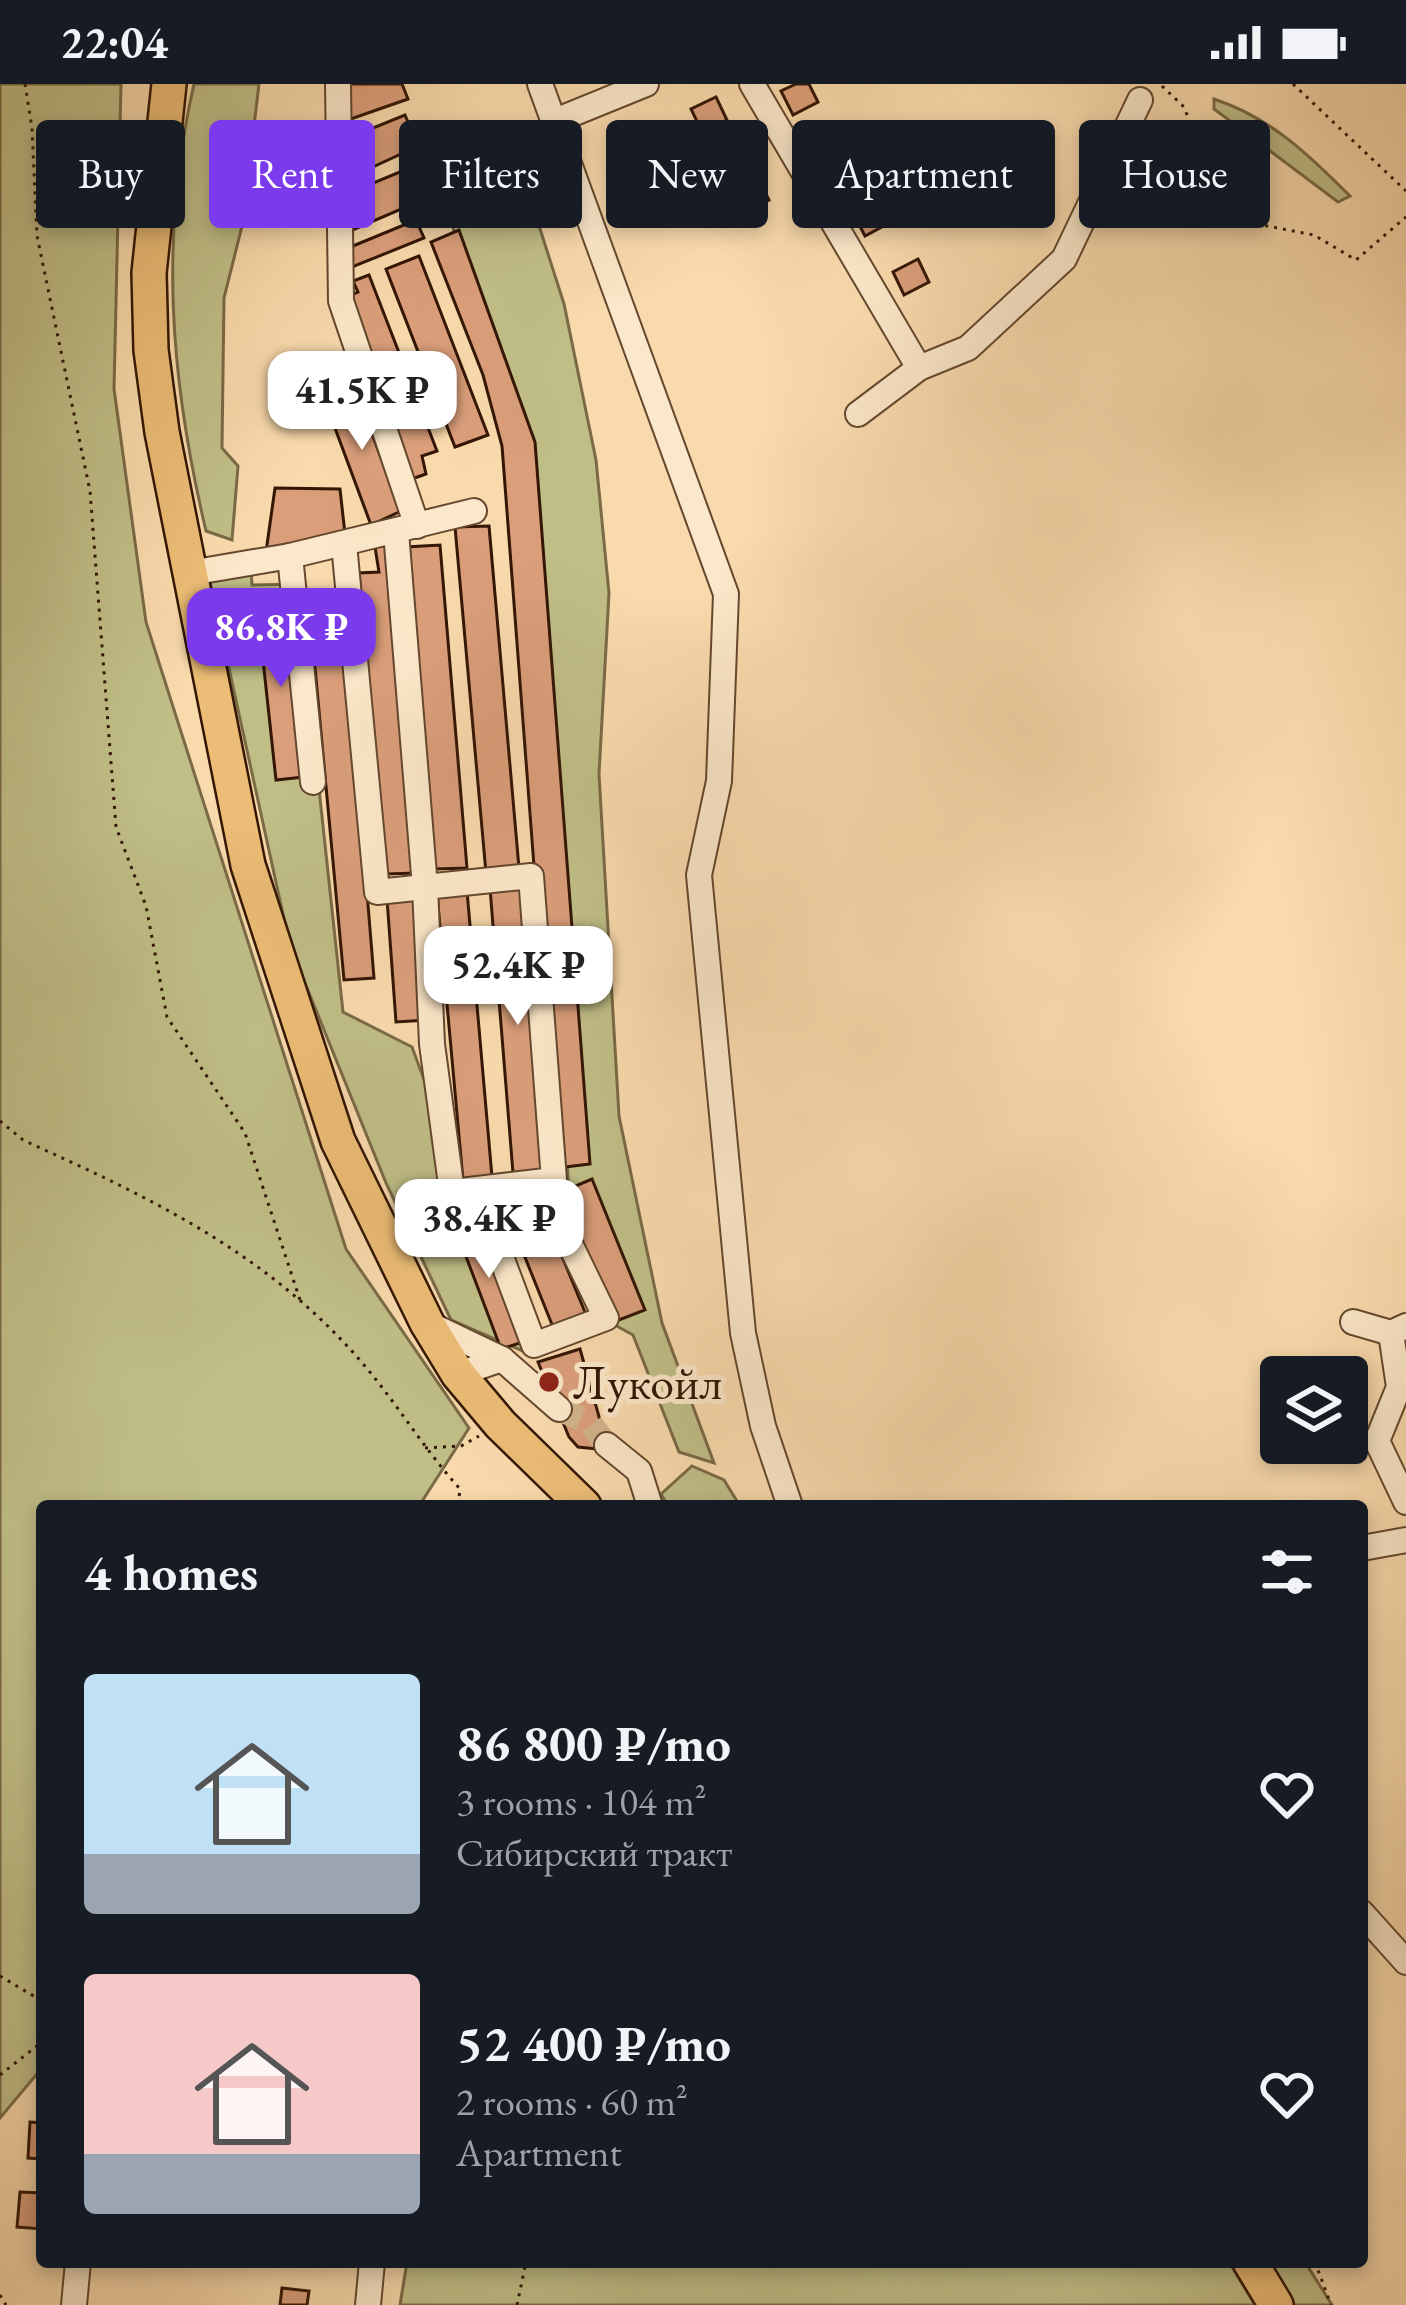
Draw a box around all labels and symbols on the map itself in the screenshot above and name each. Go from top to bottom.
pin: 41.5K ₽ [251,351,473,453]
pin: 86.8K ₽ [170,588,392,690]
pin: 52.4K ₽ [407,926,629,1028]
pin: 38.4K ₽ [378,1179,600,1281]
place label: Лукойл [573,1351,722,1413]
marker: Лукойл [536,1369,562,1395]

